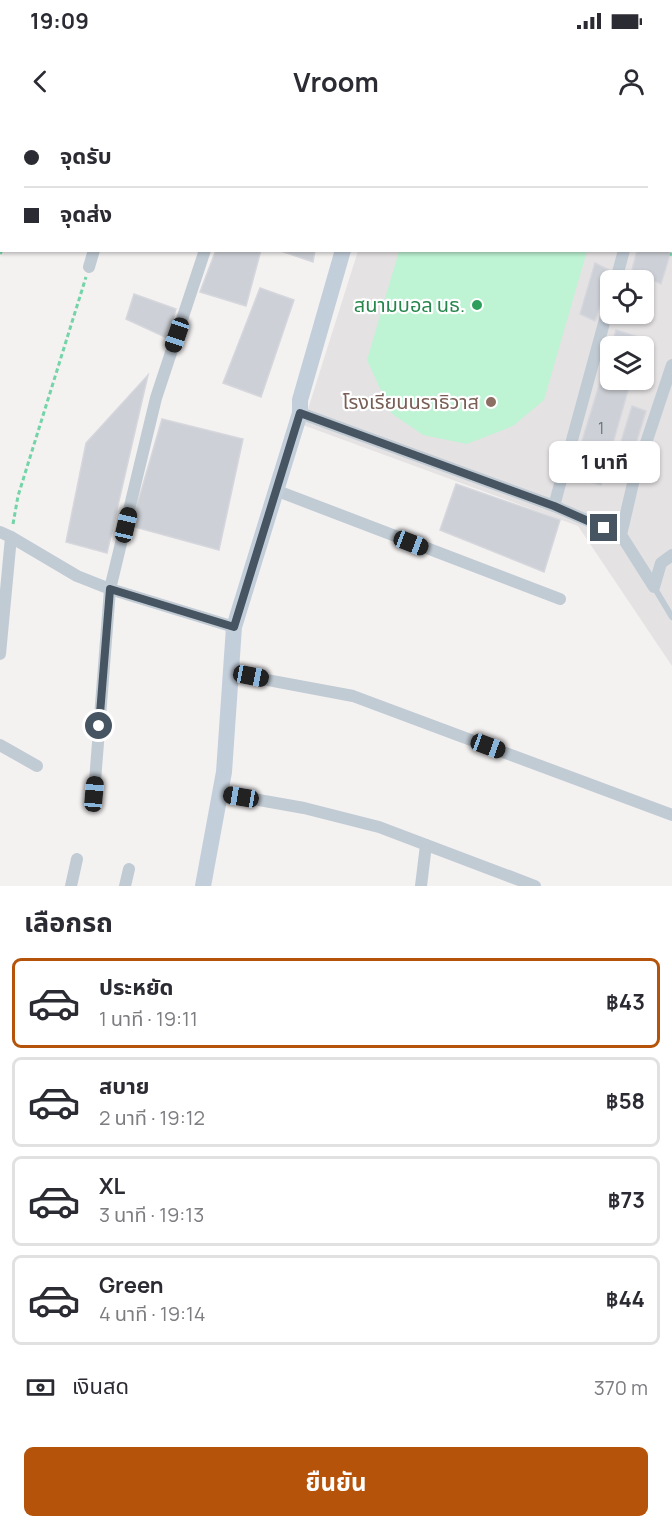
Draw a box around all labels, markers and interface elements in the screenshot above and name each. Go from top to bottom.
text: 19:09 [30,6,89,36]
text: Vroom [293,63,379,100]
icon: back [24,65,57,98]
icon: person [615,65,648,98]
text: จุดรับ [60,141,112,171]
text: จุดส่ง [60,199,112,229]
map controls [600,270,654,390]
button: locate [600,270,654,324]
place label: สนามบอล นธ. [354,291,465,318]
marker: สนามบอล นธ. [470,298,484,312]
car [163,315,191,355]
button: layers [600,336,654,390]
place label: โรงเรียนนราธิวาส [343,388,479,415]
marker: โรงเรียนนราธิวาส [484,395,498,409]
house number: 1 [598,417,604,439]
callout: 1 นาที [548,441,660,483]
text: 1 นาที [581,448,628,475]
car [113,505,139,545]
route end [590,514,617,541]
car [391,528,431,558]
car [232,664,270,688]
route start [85,712,112,739]
car [468,731,508,761]
car [83,775,105,813]
car [222,785,260,809]
text: เลือกรถ [24,903,113,940]
text: ประหยัด [99,972,174,1002]
icon: car [27,976,81,1030]
text: ฿43 [606,987,645,1017]
text: 1 นาที · 19:11 [99,1005,198,1032]
text: สบาย [99,1071,149,1101]
icon: car [27,1075,81,1129]
text: ฿58 [606,1086,645,1116]
text: 2 นาที · 19:12 [99,1104,205,1131]
text: XL [99,1171,125,1201]
icon: car [27,1174,81,1228]
text: ฿73 [608,1185,645,1215]
text: 3 นาที · 19:13 [99,1201,204,1228]
text: Green [99,1270,164,1300]
icon: car [27,1273,81,1327]
text: ฿44 [606,1284,645,1314]
text: 4 นาที · 19:14 [99,1300,206,1327]
icon: cash [24,1371,57,1404]
text: เงินสด [72,1371,129,1401]
text: 370 m [594,1374,648,1401]
button: ยืนยัน [24,1447,648,1516]

